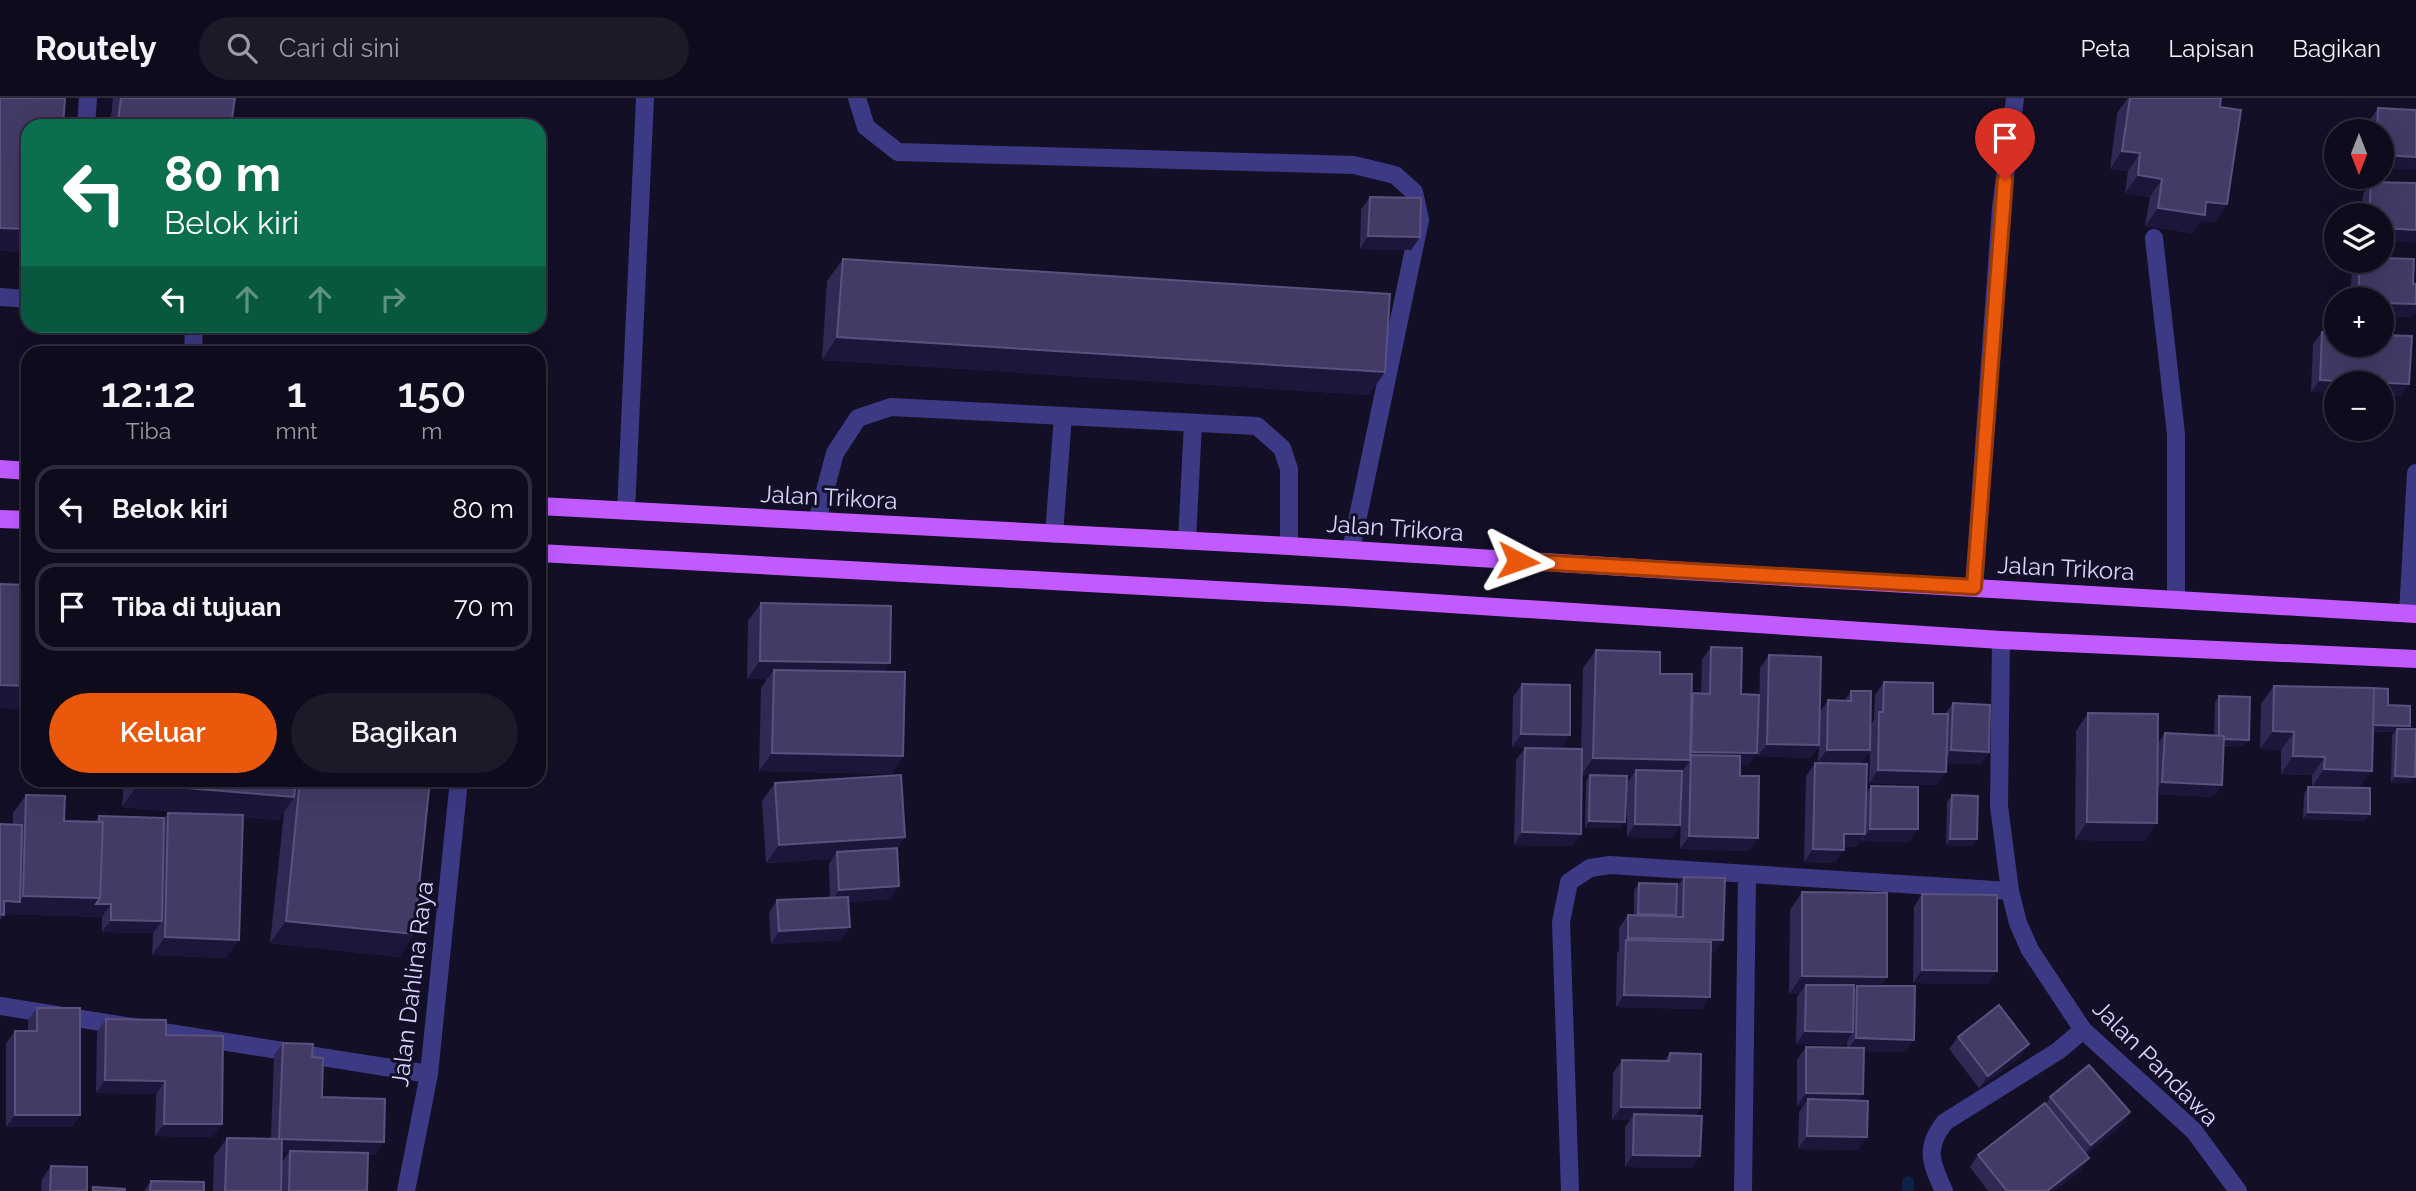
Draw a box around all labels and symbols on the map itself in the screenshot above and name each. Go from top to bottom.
pin [1975,108,2035,180]
north arrow [2324,119,2394,189]
street label: Jalan Trikora [760,479,898,515]
street label: Jalan Trikora [1325,509,1465,547]
position arrow [1481,524,1555,598]
street label: Jalan Trikora [1997,550,2135,586]
street label: Jalan Dahlina Raya [385,879,439,1089]
street label: Jalan Pandawa [2087,994,2225,1132]

